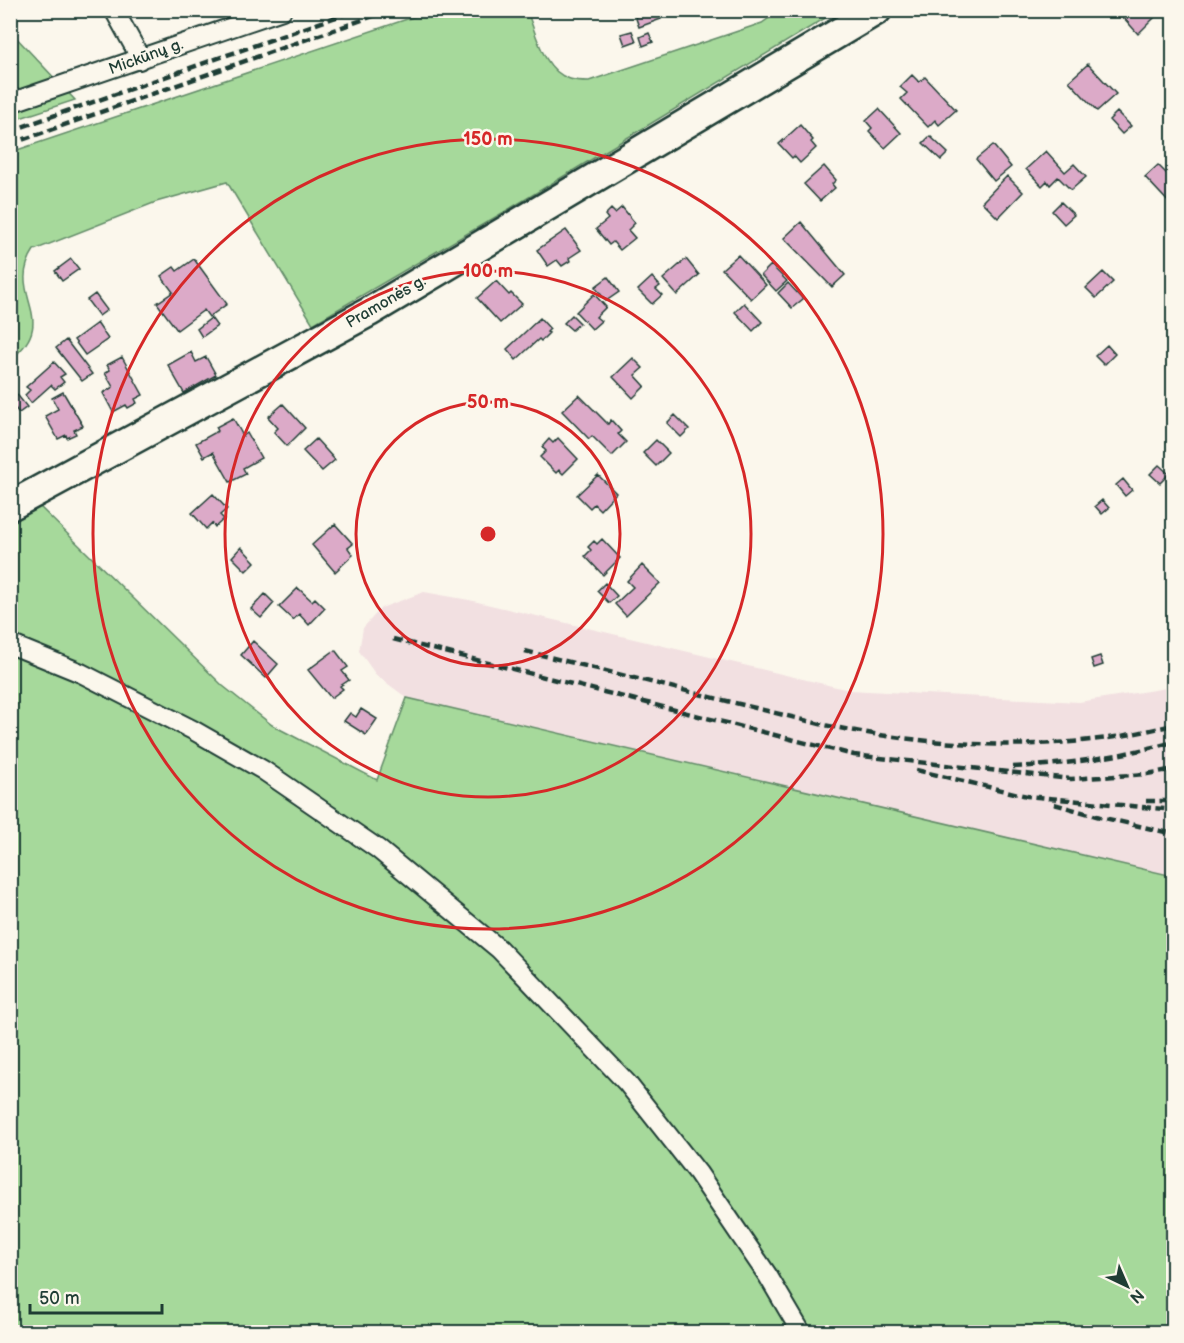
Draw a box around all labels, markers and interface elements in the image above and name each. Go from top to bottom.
street label: Mickūnų g. [106,35,186,79]
text: 150 m [463,129,513,150]
text: 100 m [463,261,513,282]
street label: Pramonės g. [343,271,429,333]
text: 50 m [467,392,509,413]
centre of rings [478,524,498,544]
north arrow [1097,1256,1157,1316]
scale bar [30,1277,162,1315]
text: N [1125,1285,1147,1307]
text: 50 m [39,1288,80,1309]

